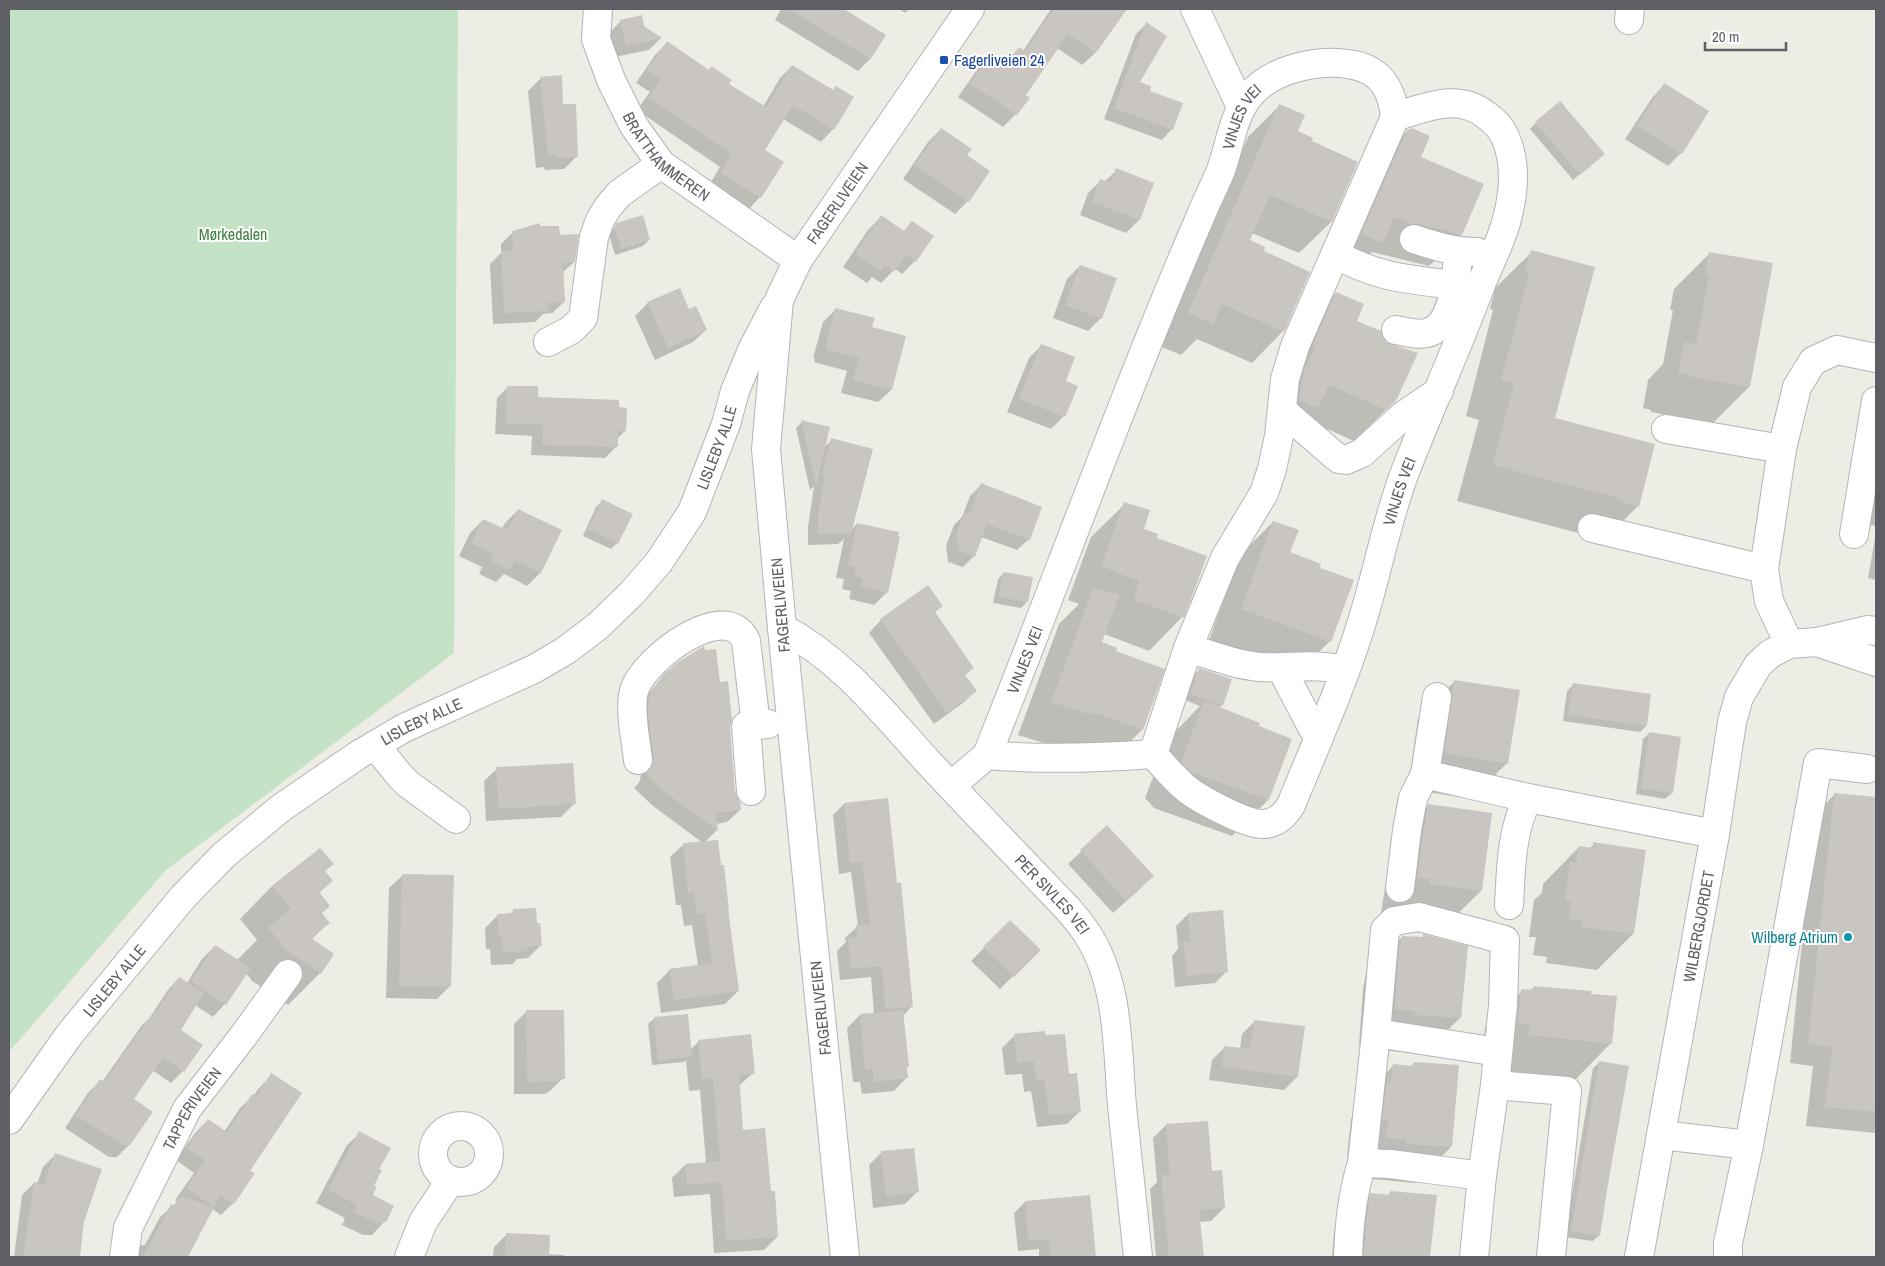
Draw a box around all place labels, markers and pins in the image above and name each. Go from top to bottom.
place label: Fagerliveien 24 [954,49,1045,71]
marker: Fagerliveien 24 [938,54,950,66]
place label: Wilberg Atrium [1751,926,1838,948]
marker: Wilberg Atrium [1842,931,1854,943]

